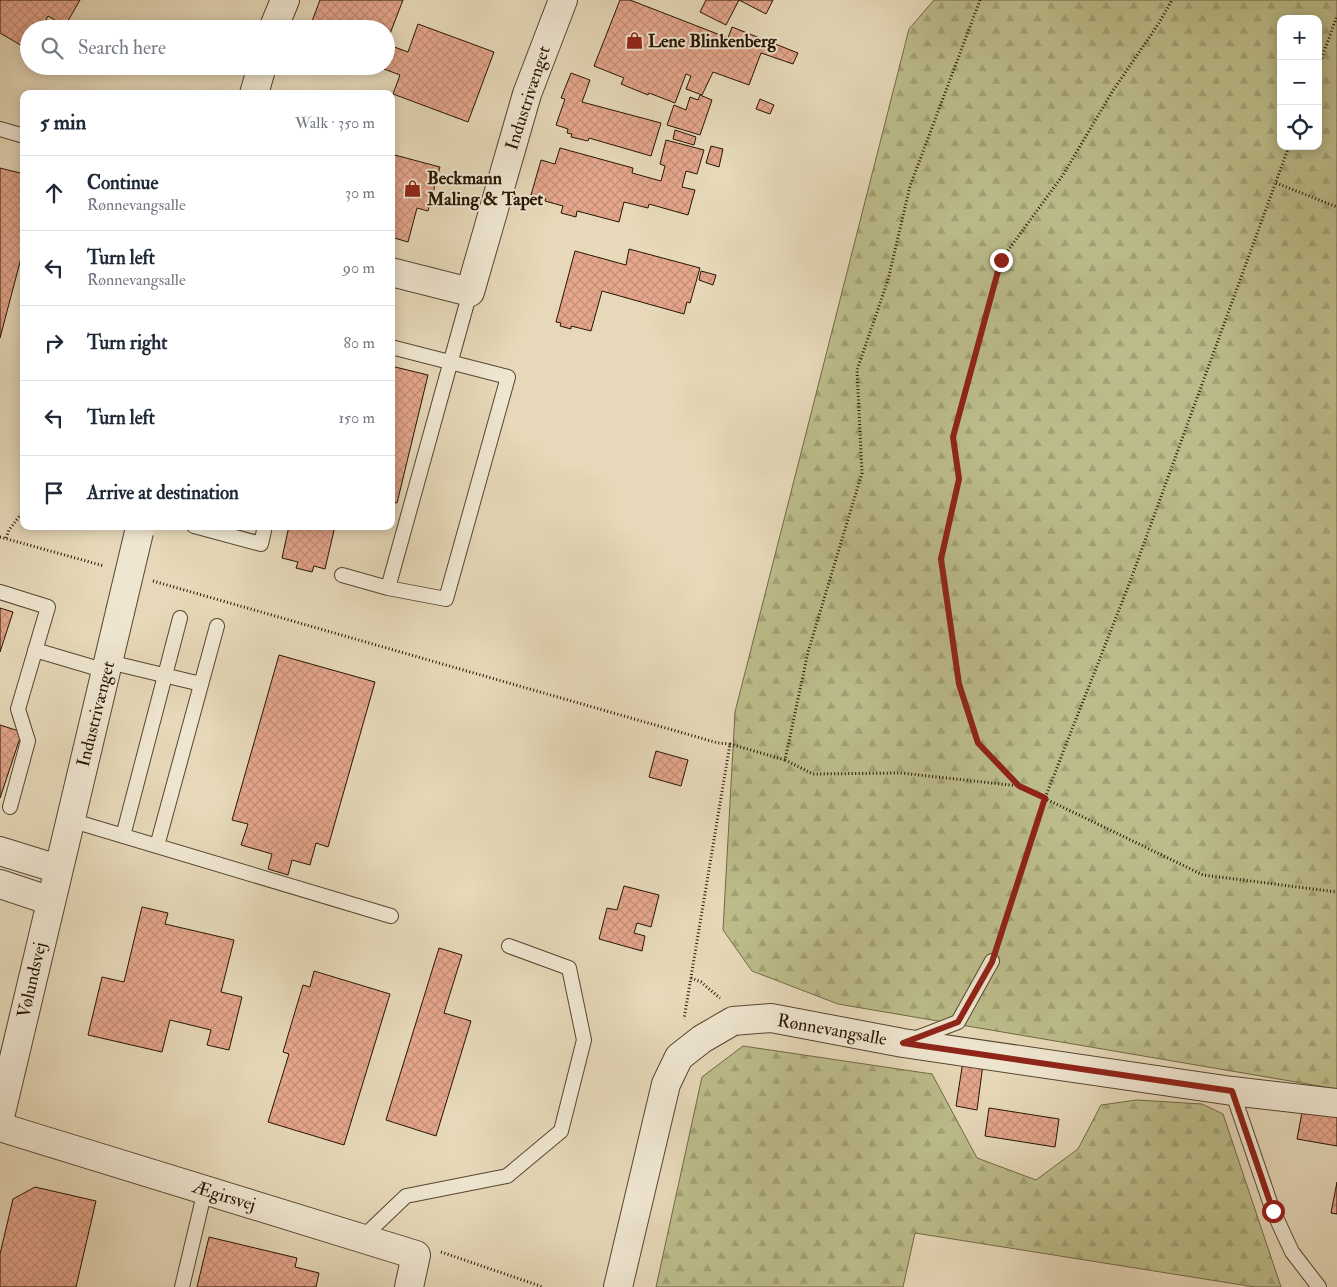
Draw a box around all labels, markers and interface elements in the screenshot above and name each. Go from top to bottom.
map controls [1277,15,1322,150]
button: + [1277,15,1322,60]
search box [20,20,395,75]
place label: Lene Blinkenberg [648,30,778,53]
shop icon: Lene Blinkenberg [624,31,644,51]
icon: search [38,34,66,62]
text: Search here [78,36,166,60]
street label: Industrivænget [500,43,556,153]
button: − [1277,60,1322,105]
button: locate [1277,105,1322,150]
text: 5 min [40,109,86,136]
text: Walk · 350 m [295,113,375,133]
place label: Beckmann Maling & Tapet [426,167,543,211]
text: Continue [87,171,158,195]
shop icon: Beckmann Maling & Tapet [403,178,423,198]
icon: ahead [40,179,68,207]
text: 30 m [345,183,375,203]
text: Rønnevangsalle [87,195,186,215]
text: Turn left [87,246,155,270]
route end [990,249,1013,272]
icon: left [40,254,68,282]
text: 90 m [343,258,375,278]
text: Rønnevangsalle [87,270,186,290]
icon: right [40,329,68,357]
text: Turn right [87,331,167,355]
text: 80 m [344,333,375,353]
icon: left [40,404,68,432]
text: Turn left [87,406,155,430]
text: 150 m [338,408,375,428]
icon: arrive [40,479,68,507]
text: Arrive at destination [87,481,239,505]
street label: Industrivænget [72,659,120,769]
street label: Vølundsvej [12,940,52,1020]
street label: Rønnevangsalle [775,1009,889,1051]
street label: Ægirsvej [189,1175,259,1217]
route start [1262,1200,1285,1223]

